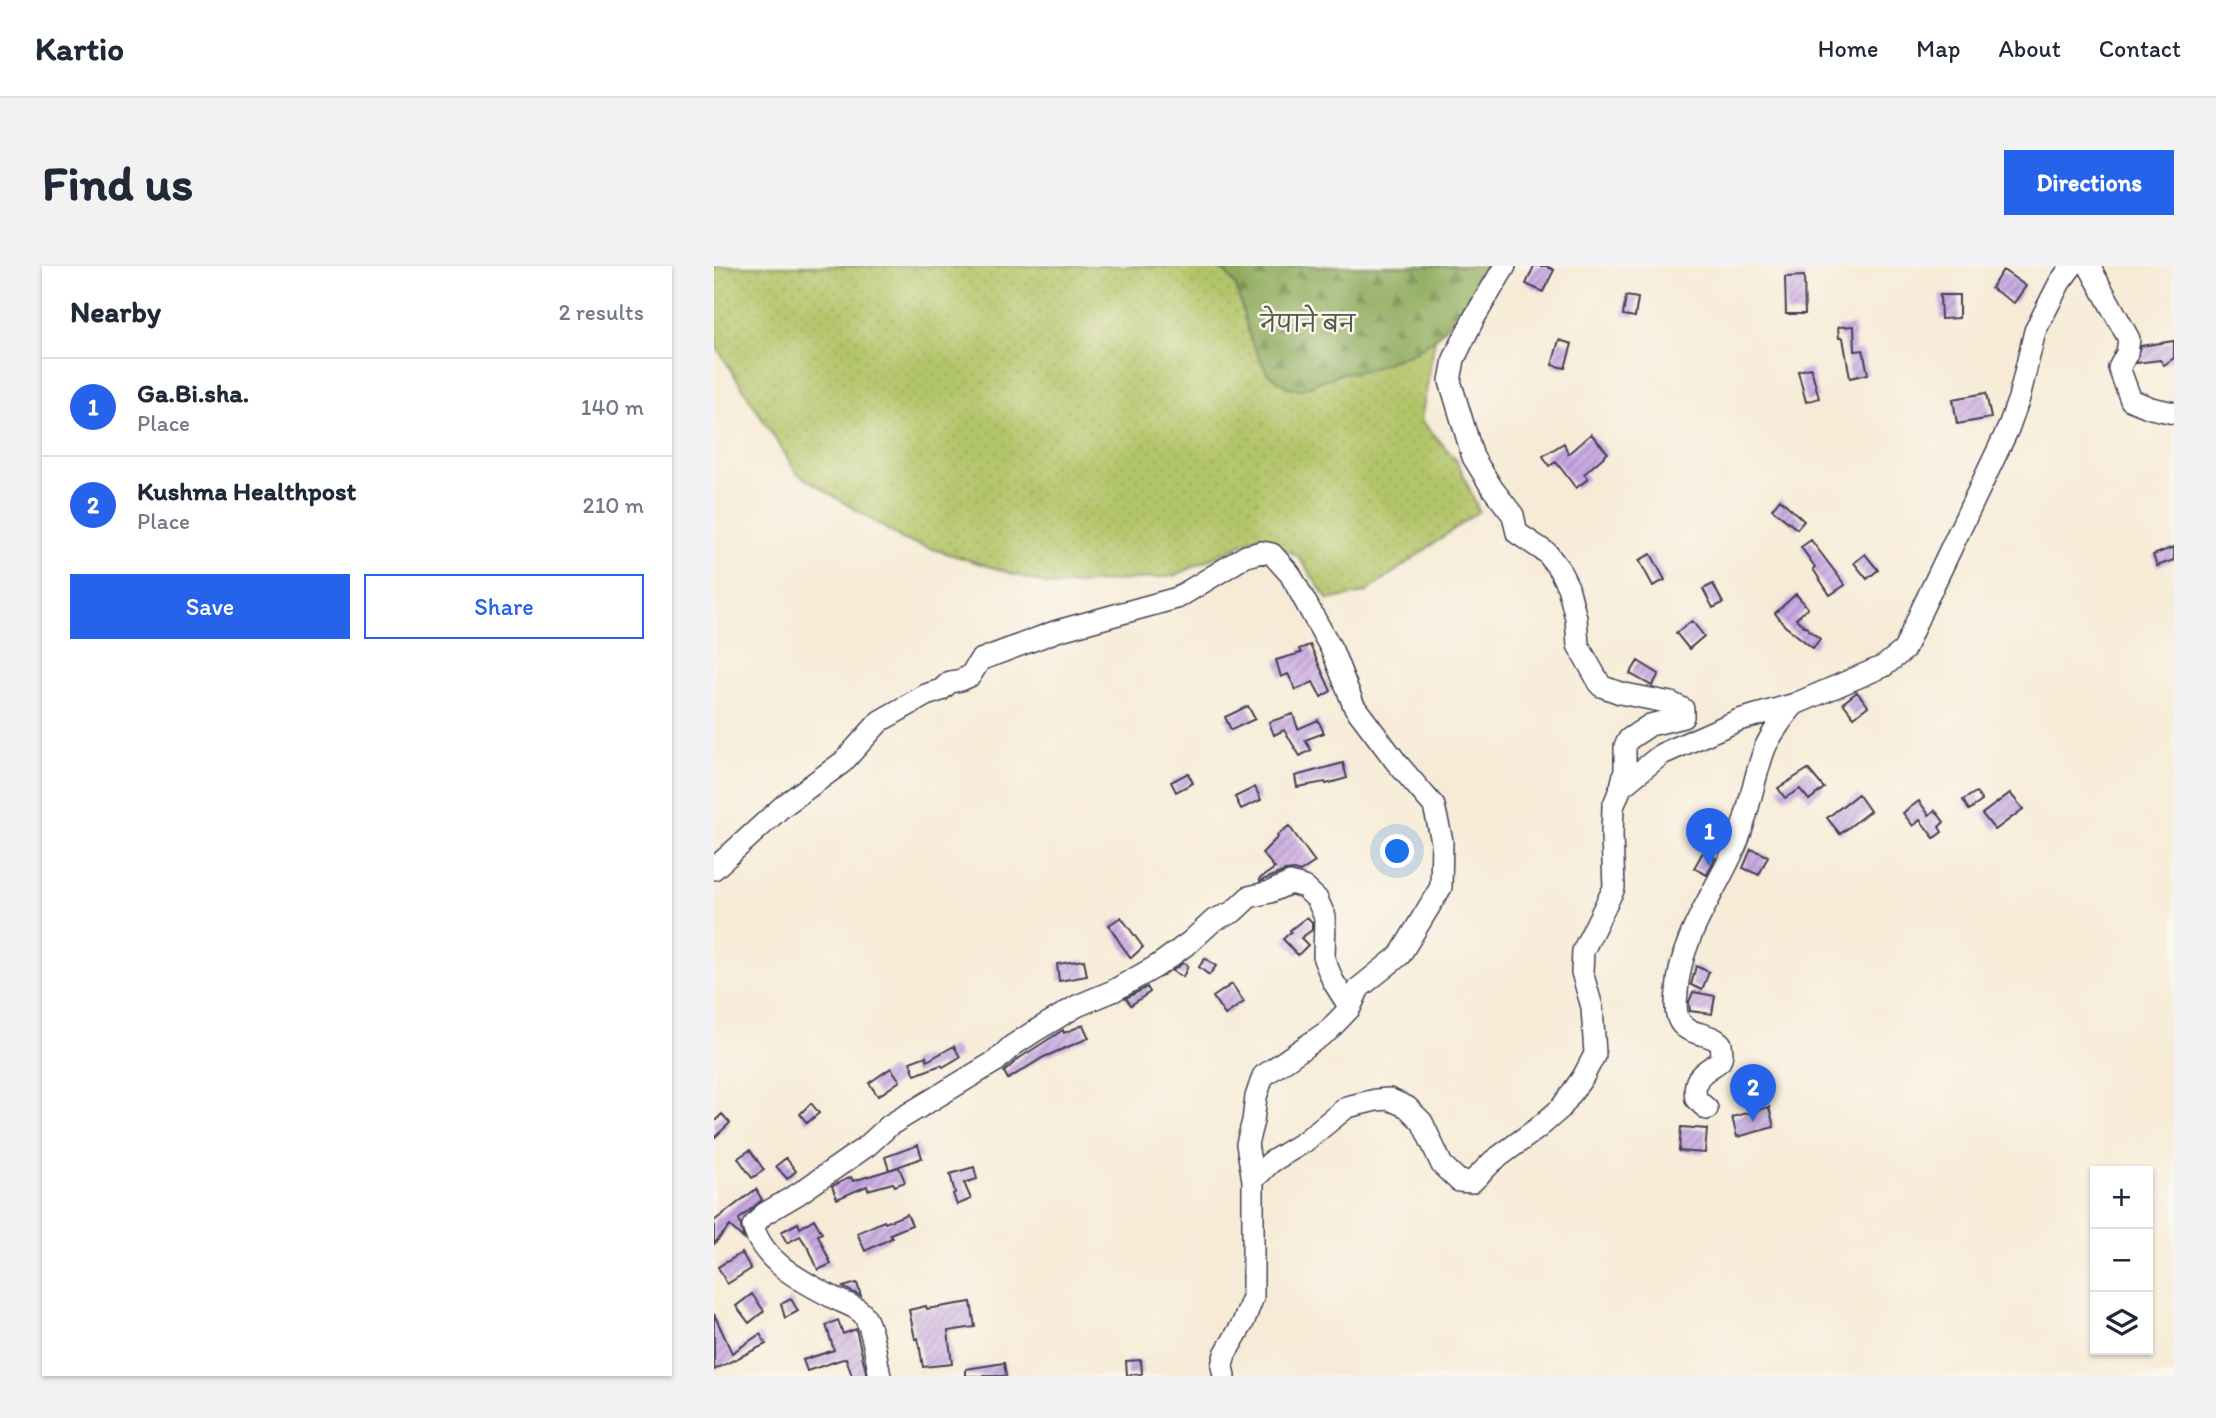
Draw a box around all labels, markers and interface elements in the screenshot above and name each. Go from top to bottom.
text: Kartio [35,29,124,68]
text: Home [1818,34,1878,63]
text: Map [1916,34,1960,63]
text: About [1998,34,2061,63]
text: Contact [2099,34,2181,63]
button: Directions [2004,150,2174,215]
text: Find us [42,153,193,212]
text: Nearby [70,293,161,330]
text: 2 results [558,298,644,326]
park label: नेपाने बन [1259,304,1357,338]
text: Ga.Bi.sha. [137,377,249,409]
text: 1 [88,393,98,421]
text: 140 m [581,393,644,421]
text: Place [137,409,190,437]
text: Kushma Healthpost [137,475,356,507]
text: 2 [87,491,99,519]
text: 210 m [583,491,644,519]
text: Place [137,507,190,535]
button: Save [70,574,350,639]
button: Share [364,574,644,639]
pin: 1 [1686,808,1732,866]
your location [1380,834,1414,868]
pin: 2 [1730,1064,1776,1122]
map controls [2090,1166,2153,1355]
button: + [2090,1166,2153,1229]
button: − [2090,1229,2153,1292]
button: layers [2090,1292,2153,1355]

